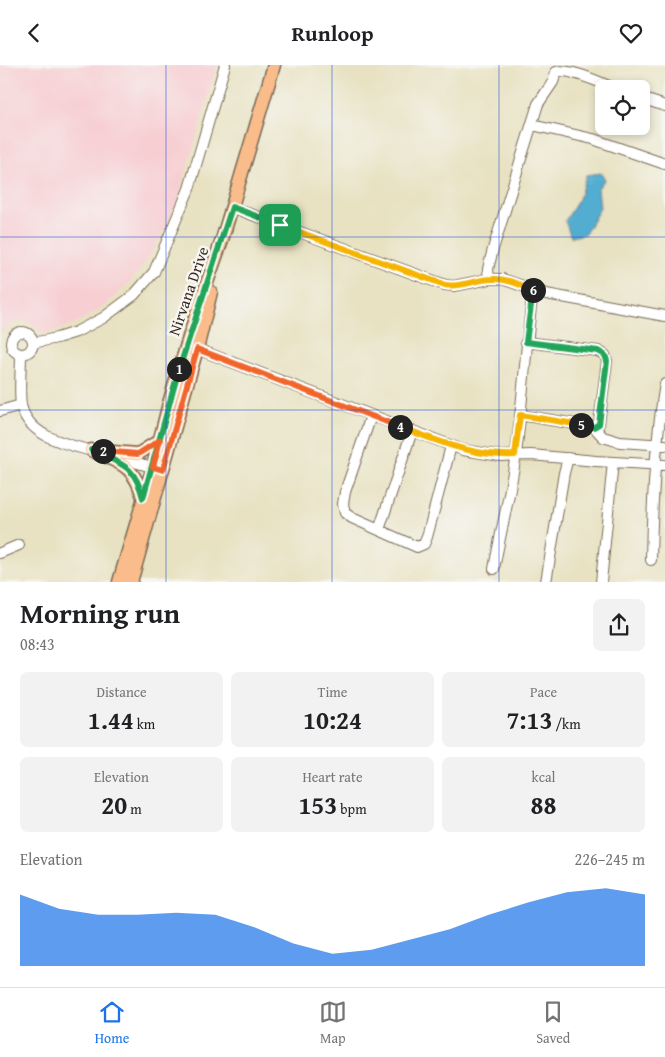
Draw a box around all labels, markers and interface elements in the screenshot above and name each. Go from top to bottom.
text: Runloop [291,17,374,49]
icon: back [20,19,48,47]
icon: heart [617,19,645,47]
map controls [595,80,650,135]
button: locate [595,80,650,135]
pin [259,204,301,246]
icon: arrive [266,211,294,239]
street label: Nirvana Drive [162,243,214,339]
pin: 6 [520,277,546,303]
text: 6 [530,280,537,300]
pin: 1 [166,357,192,381]
text: 1 [176,359,183,379]
pin: 5 [568,413,594,437]
pin: 4 [388,415,412,439]
text: 5 [578,415,585,435]
text: 4 [397,417,404,437]
pin: 2 [90,439,116,463]
text: 2 [100,441,107,461]
text: Morning run [20,592,180,633]
button: share [593,599,645,651]
text: 08:43 [20,632,55,656]
text: Distance [96,682,147,702]
text: Time [318,682,347,702]
text: Pace [530,682,557,702]
text: 1.44 [88,702,134,738]
text: 10:24 [303,702,362,738]
text: 7:13 [506,702,552,738]
text: km [134,714,155,734]
text: /km [552,714,581,734]
text: Elevation [94,767,149,787]
text: Heart rate [302,767,363,787]
text: kcal [532,767,555,787]
text: 20 [101,787,127,823]
text: 153 [298,787,337,823]
text: 88 [531,787,556,823]
text: m [127,799,142,819]
text: bpm [337,799,367,819]
text: Elevation [20,847,83,871]
text: 226–245 m [575,847,645,871]
tab: Home [95,998,129,1048]
tab: Map [319,998,347,1048]
tab: Saved [536,998,570,1048]

